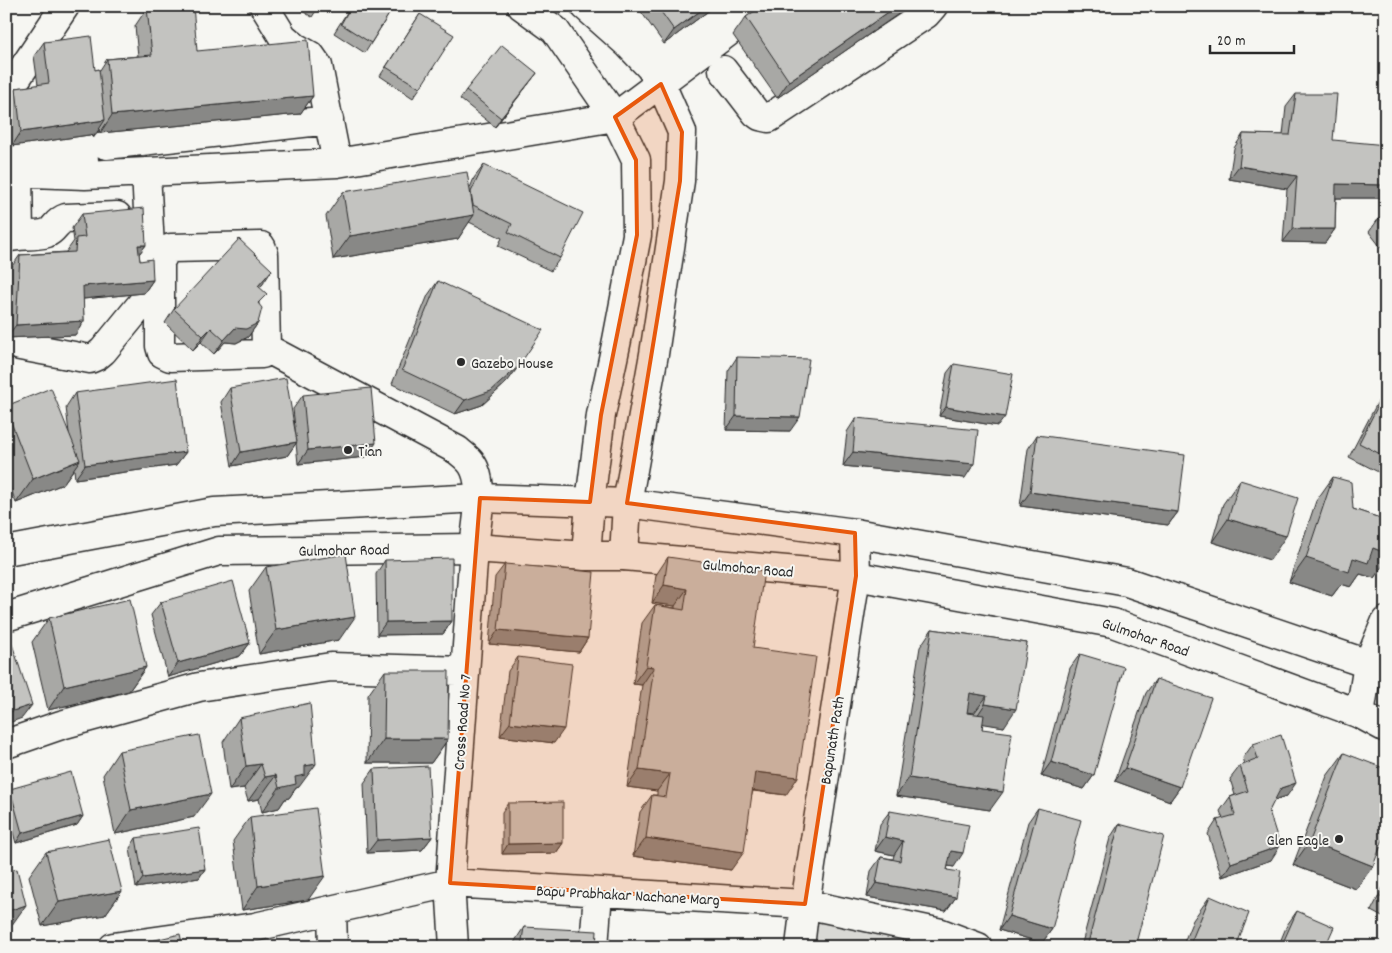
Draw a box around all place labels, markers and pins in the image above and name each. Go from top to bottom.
place label: Gazebo House [471,353,553,376]
marker: Gazebo House [455,356,467,368]
place label: Tian [358,441,382,464]
marker: Tian [342,444,354,456]
place label: Glen Eagle [1266,830,1329,853]
marker: Glen Eagle [1333,833,1345,845]

